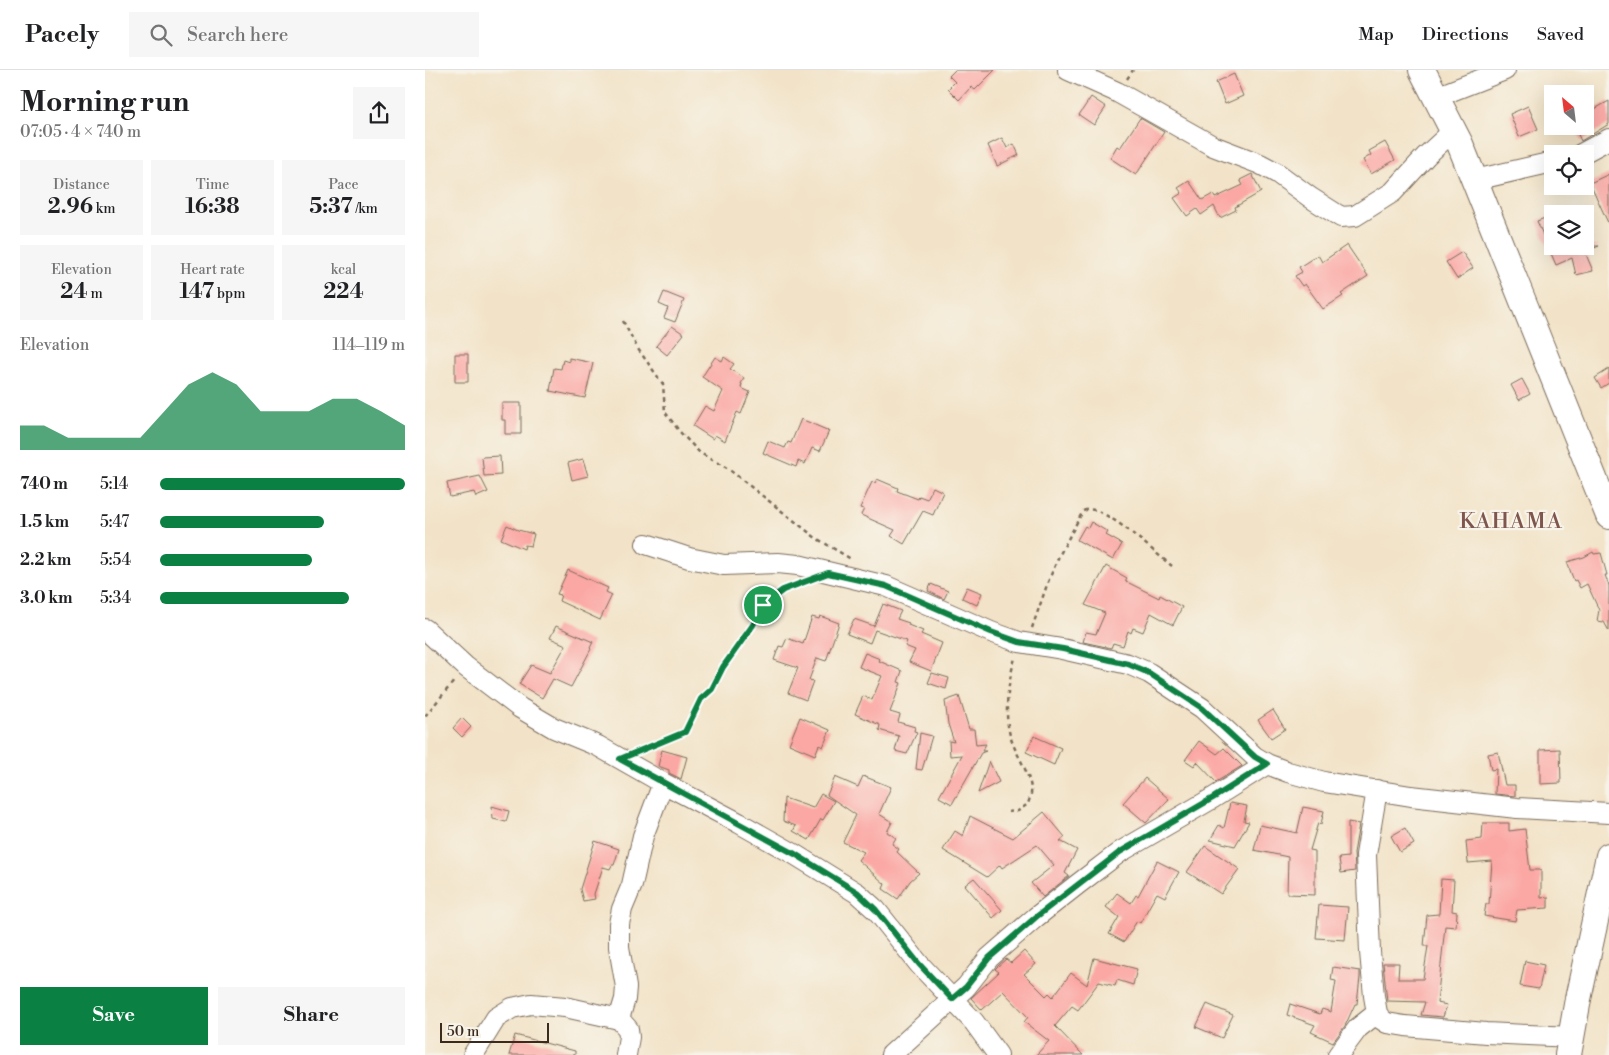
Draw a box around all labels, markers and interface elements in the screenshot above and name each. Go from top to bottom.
search box [129,12,479,57]
text: Pacely [25,20,99,50]
icon: search [147,21,175,49]
text: Search here [187,23,288,47]
text: Map [1358,23,1394,46]
text: Directions [1422,23,1509,46]
text: Saved [1537,23,1584,46]
text: Morning run [20,85,189,120]
north arrow [1544,85,1594,135]
map controls [1544,85,1594,255]
button: share [353,87,405,139]
text: 07:05 · 4 × 740 m [20,122,141,142]
button: locate [1544,145,1594,195]
text: Distance [53,176,110,194]
text: Time [196,176,229,194]
text: Pace [328,176,359,194]
text: 2.96 [48,194,93,220]
text: 16:38 [185,194,240,220]
text: 5:37 [309,194,353,220]
text: km [93,200,115,218]
text: /km [353,200,378,218]
button: layers [1544,205,1594,255]
text: Elevation [51,261,112,279]
text: Heart rate [180,261,245,279]
text: kcal [331,261,356,279]
text: 24 [60,279,88,305]
text: 147 [180,279,214,305]
text: 224 [323,279,364,305]
text: m [88,285,103,303]
text: bpm [214,285,245,303]
text: Elevation [20,335,89,355]
text: 114–119 m [332,335,405,355]
text: 740 m [20,474,68,494]
text: 5:14 [100,474,128,494]
district label: KAHAMA [1459,508,1563,535]
text: 1.5 km [20,512,69,532]
text: 5:47 [100,512,129,532]
text: 2.2 km [20,550,71,570]
text: 5:54 [100,550,131,570]
pin [742,584,784,626]
text: 3.0 km [20,588,73,608]
text: 5:34 [100,588,131,608]
icon: arrive [749,591,777,619]
button: Save [20,987,208,1045]
button: Share [218,987,405,1045]
scale bar [440,1020,549,1043]
text: 50 m [447,1023,479,1041]

